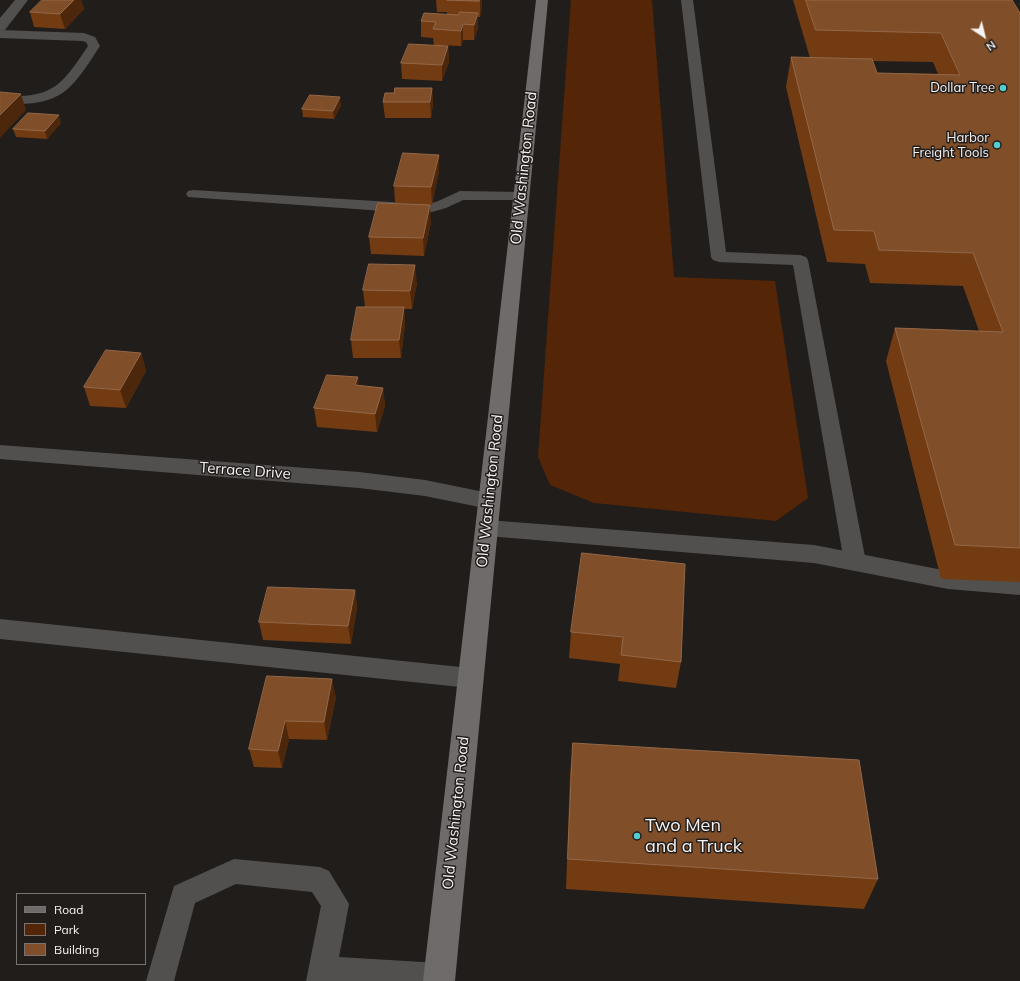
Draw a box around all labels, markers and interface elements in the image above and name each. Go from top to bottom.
north arrow [964,16,1004,56]
text: N [983,38,998,54]
place label: Dollar Tree [930,80,995,96]
marker: Dollar Tree [998,83,1008,93]
street label: Old Washington Road [507,91,541,245]
place label: Harbor Freight Tools [912,130,989,161]
marker: Harbor Freight Tools [992,140,1002,150]
street label: Old Washington Road [473,414,507,568]
street label: Terrace Drive [199,459,291,483]
street label: Old Washington Road [439,736,473,890]
place label: Two Men and a Truck [645,815,742,858]
marker: Two Men and a Truck [632,831,642,841]
legend [16,893,146,965]
text: Road [54,902,83,917]
text: Park [54,922,79,937]
text: Building [54,942,99,957]

